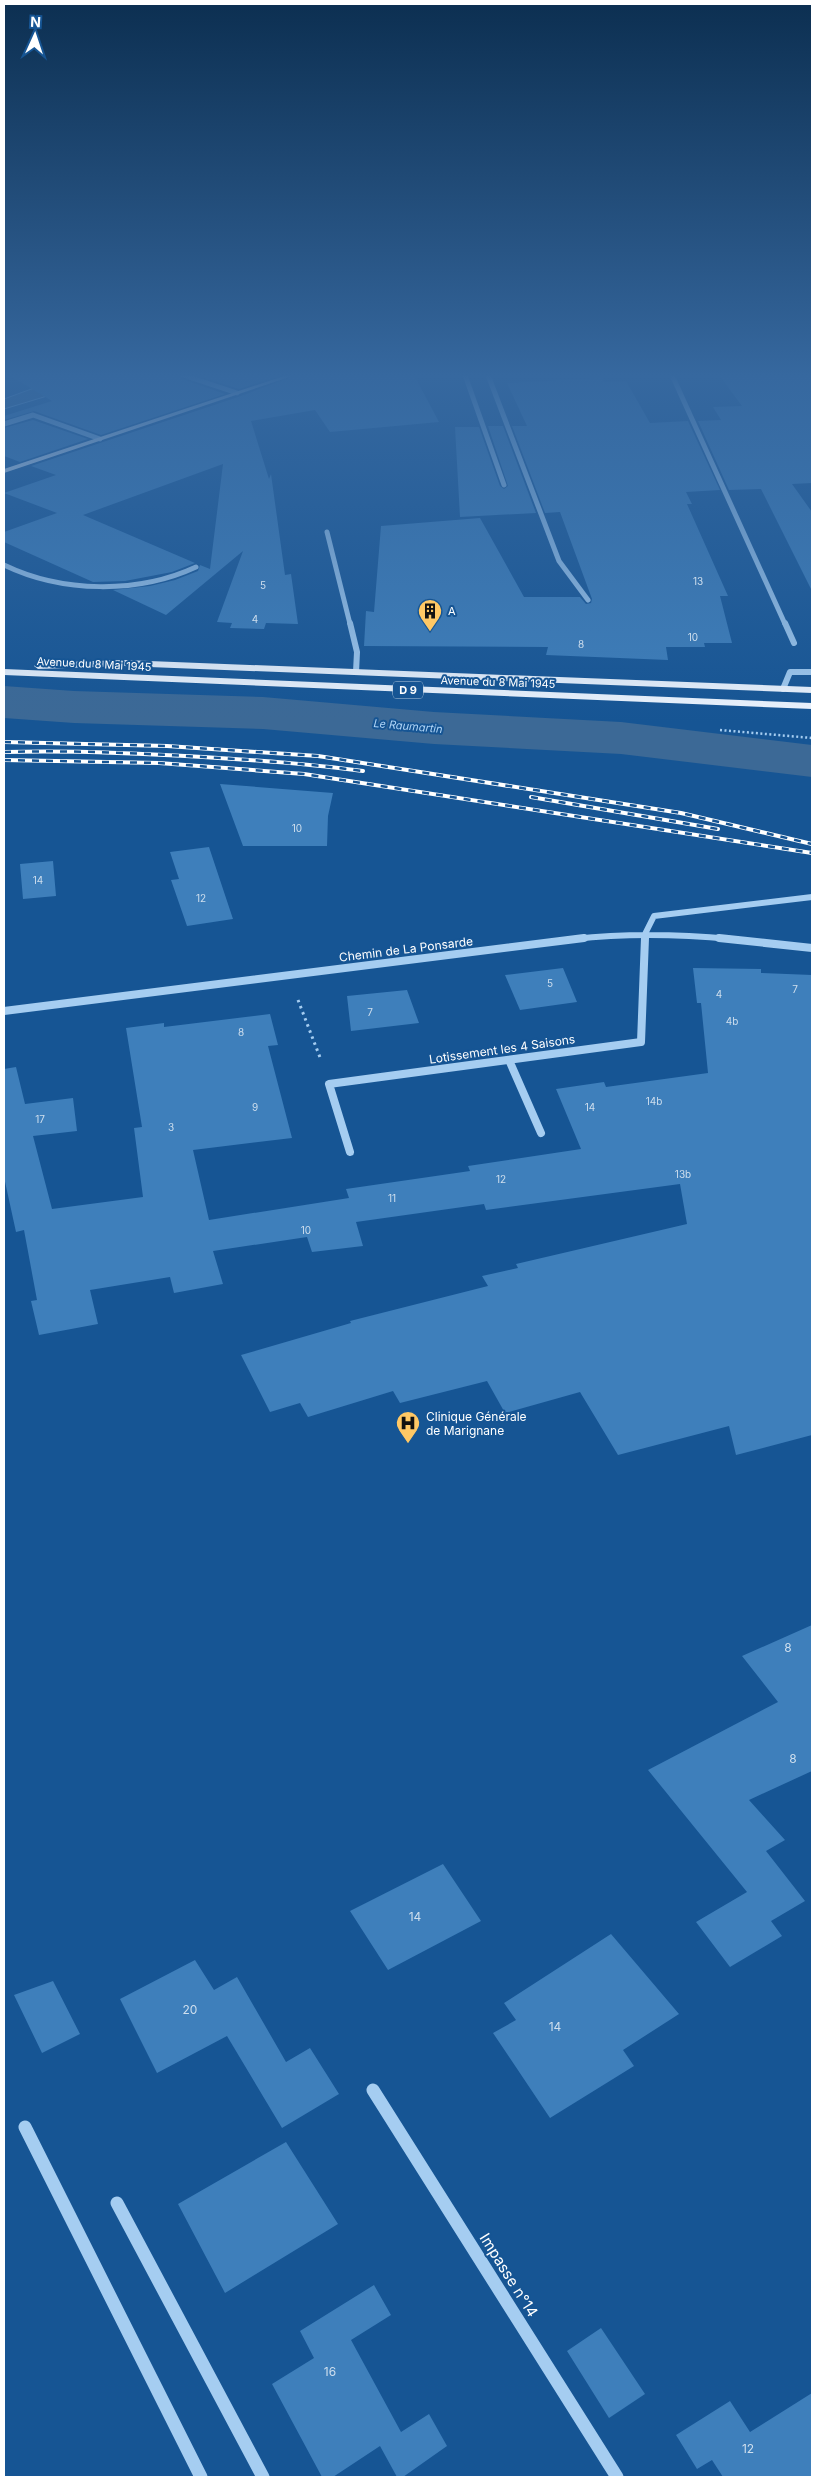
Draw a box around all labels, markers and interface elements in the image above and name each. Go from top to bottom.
north arrow [10,10,60,60]
text: N [30,13,41,30]
house number: 13 [693,575,703,587]
house number: 5 [260,579,266,591]
building icon: A [417,598,443,632]
place label: A [448,604,456,618]
house number: 4 [252,613,258,625]
house number: 10 [688,631,698,643]
house number: 8 [578,638,584,650]
street label: Avenue du 8 Mai 1945 [36,654,152,674]
street label: Avenue du 8 Mai 1945 [440,673,556,691]
road number: D 9 [393,682,423,698]
water label: Le Raumartin [373,716,444,736]
house number: 10 [292,822,302,834]
house number: 14 [33,874,43,886]
house number: 12 [196,892,206,904]
street label: Chemin de La Ponsarde [338,933,474,965]
house number: 5 [547,977,553,989]
house number: 7 [792,983,798,995]
house number: 4 [716,988,722,1000]
house number: 7 [367,1006,373,1018]
house number: 4b [726,1015,738,1027]
house number: 8 [238,1026,244,1038]
street label: Lotissement les 4 Saisons [428,1031,576,1067]
house number: 14b [646,1095,662,1107]
house number: 9 [252,1101,258,1113]
house number: 14 [585,1101,595,1113]
house number: 17 [35,1113,45,1125]
house number: 3 [168,1121,174,1133]
house number: 13b [675,1168,691,1180]
house number: 12 [496,1173,506,1185]
house number: 11 [388,1192,396,1204]
house number: 10 [301,1224,311,1236]
place label: Clinique Générale de Marignane [426,1409,527,1438]
hospital icon: Clinique Générale de Marignane [395,1410,421,1444]
house number: 8 [784,1640,792,1655]
house number: 8 [789,1751,797,1766]
house number: 14 [409,1909,422,1924]
house number: 20 [183,2002,197,2017]
house number: 14 [549,2019,562,2034]
street label: Impasse n°14 [476,2230,542,2320]
house number: 16 [324,2364,336,2379]
house number: 12 [742,2441,754,2456]

